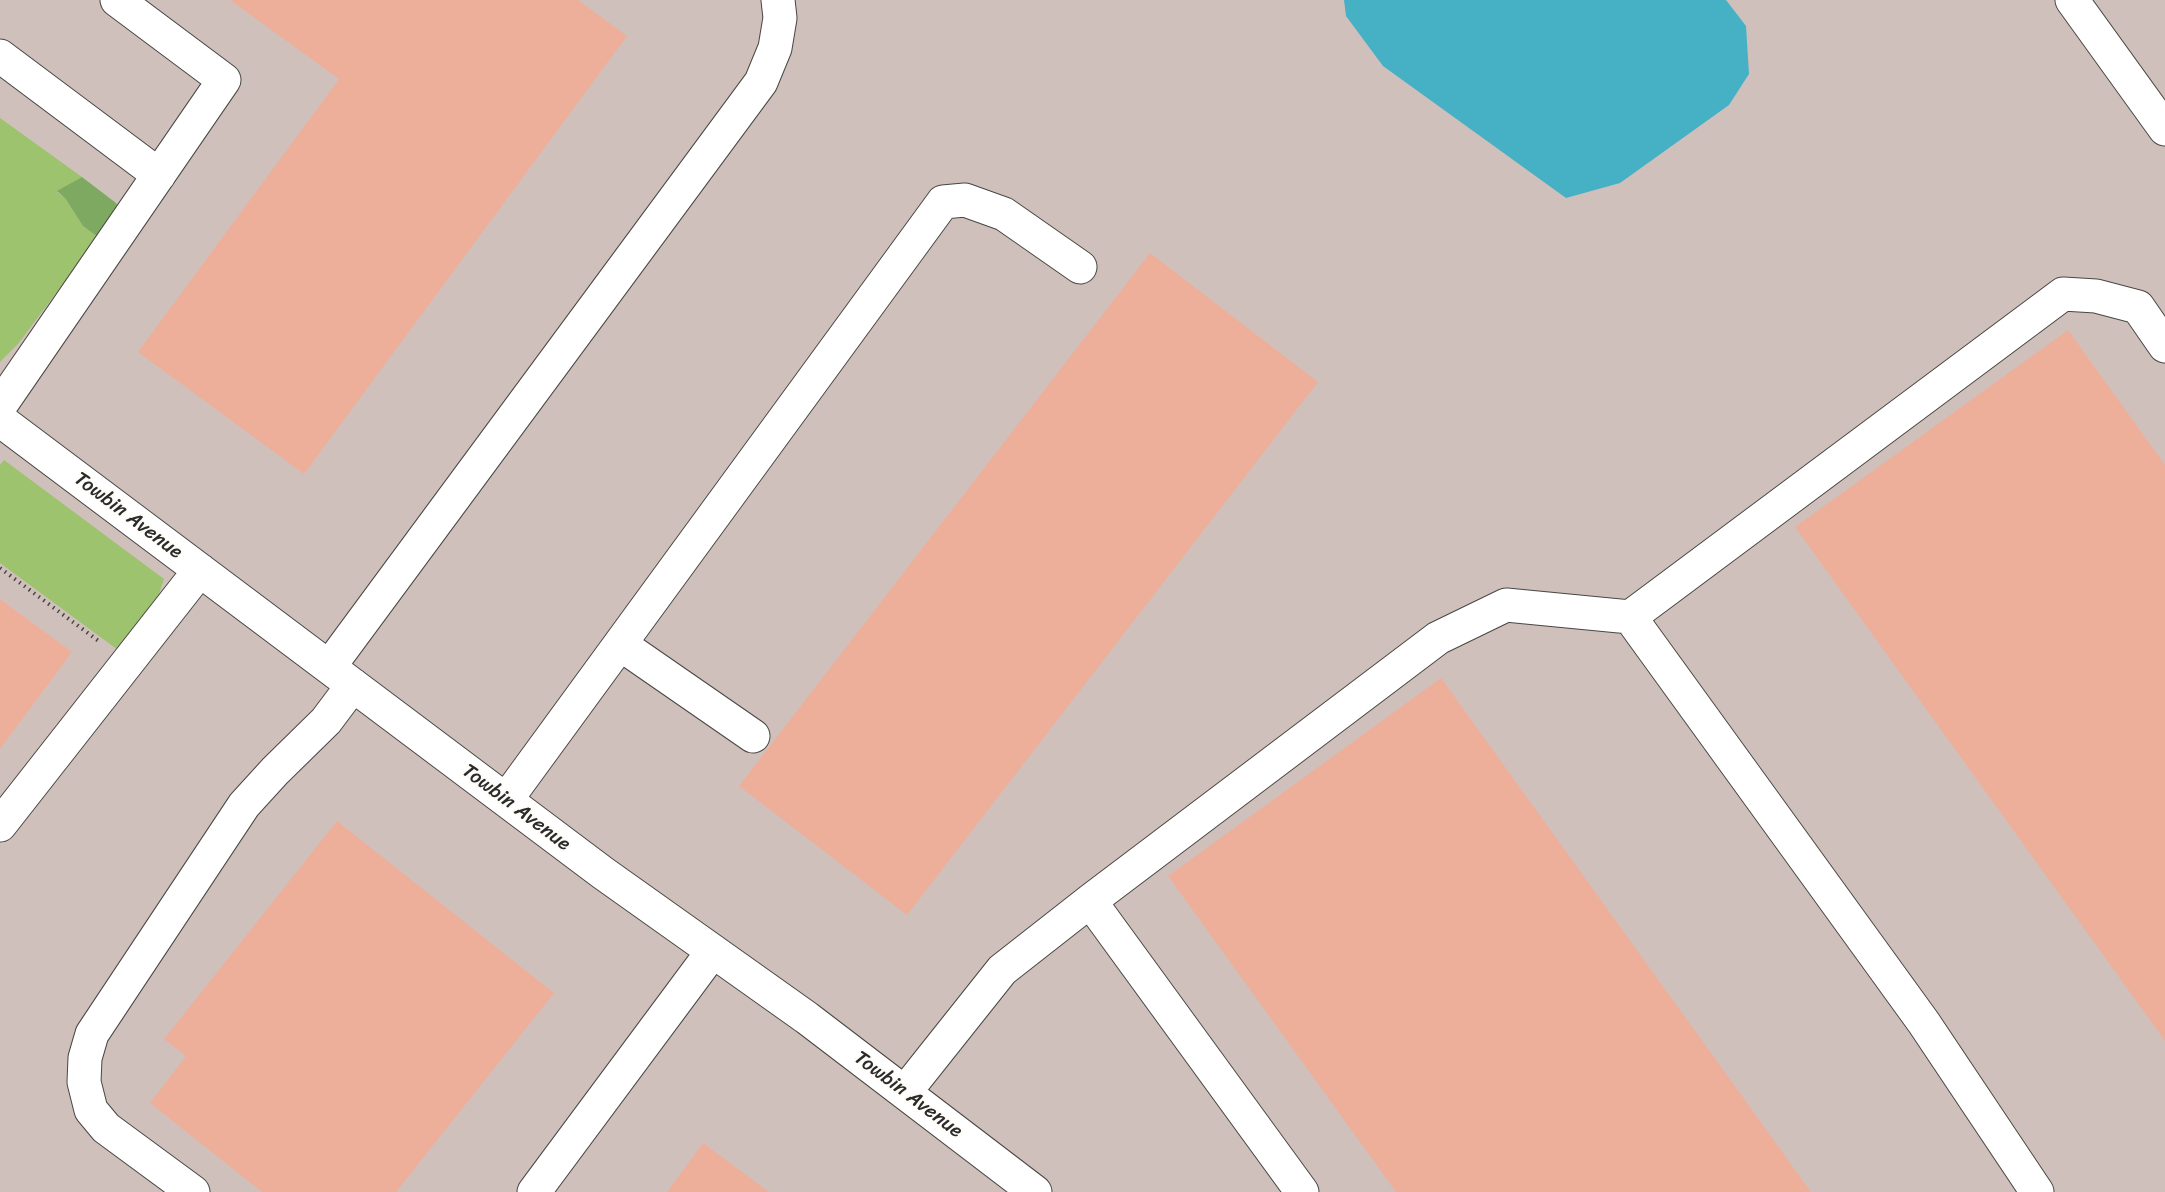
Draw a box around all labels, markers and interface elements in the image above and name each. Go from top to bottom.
street label: Towbin Avenue [69,467,187,565]
street label: Towbin Avenue [457,759,575,857]
street label: Towbin Avenue [849,1046,967,1144]

